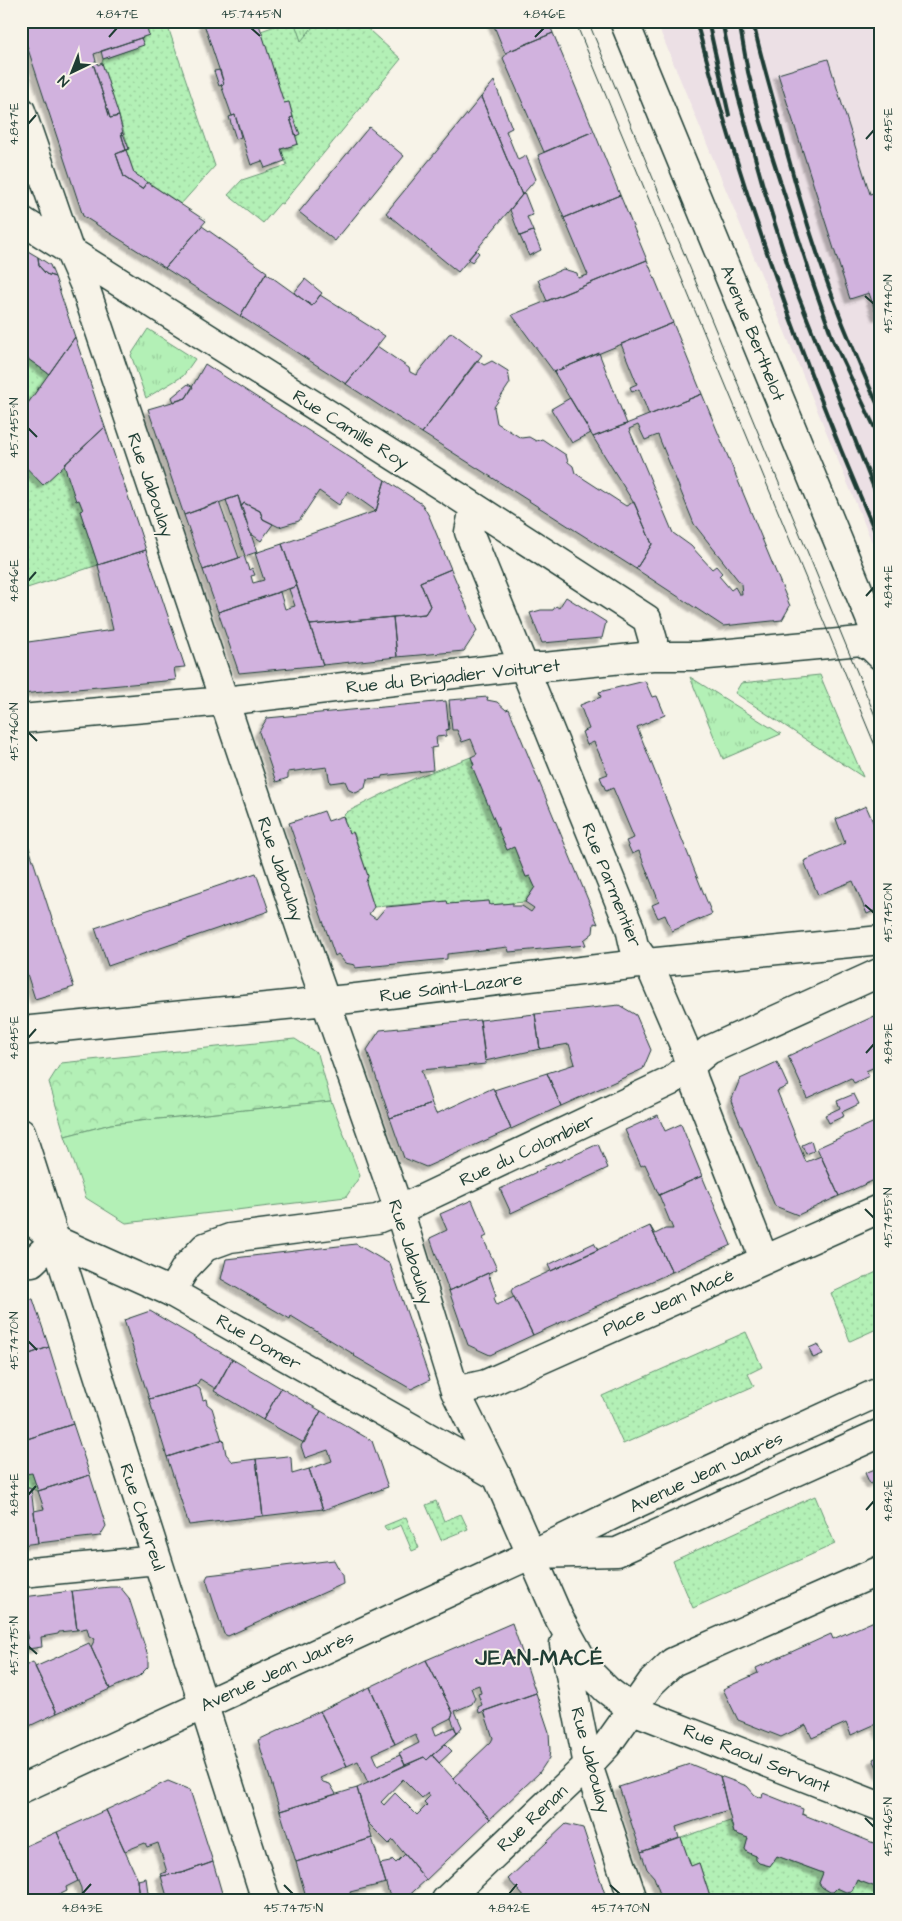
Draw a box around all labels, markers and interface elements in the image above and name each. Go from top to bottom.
text: 4.847°E [96,6,138,23]
text: 45.7445°N [221,6,282,23]
text: 4.846°E [522,6,566,23]
north arrow [48,48,98,98]
text: N [54,70,74,91]
text: 4.847°E [6,103,23,145]
text: 4.845°E [880,108,897,152]
street label: Avenue Berthelot [714,262,791,405]
text: 45.7440°N [880,274,897,334]
street label: Rue Camille Roy [287,384,414,476]
text: 45.7455°N [6,397,23,459]
street label: Rue Jaboulay [120,430,180,541]
text: 4.846°E [6,559,23,603]
text: 4.844°E [880,565,897,609]
street label: Rue du Brigadier Voituret [345,653,562,701]
text: 45.7460°N [6,702,23,762]
street label: Rue Jaboulay [250,814,310,925]
street label: Rue Parmentier [575,819,648,951]
text: 45.7450°N [880,882,897,943]
street label: Rue Saint-Lazare [378,966,524,1009]
text: 4.845°E [6,1016,23,1060]
text: 4.843°E [880,1023,897,1065]
street label: Rue du Colombier [455,1108,599,1193]
text: 45.7455°N [880,1187,897,1249]
street label: Rue Jaboulay [381,1197,439,1308]
street label: Place Jean Macé [598,1262,738,1343]
street label: Rue Domer [212,1308,306,1377]
text: 45.7470°N [6,1311,23,1371]
street label: Avenue Jean Jaurès [625,1426,787,1519]
street label: Rue Chevreul [113,1460,172,1574]
text: 4.844°E [6,1473,23,1517]
text: 4.842°E [880,1480,897,1522]
text: 45.7475°N [6,1616,23,1676]
street label: Avenue Jean Jaurès [196,1625,358,1718]
district label: JEAN-MACÉ [474,1643,605,1674]
street label: Rue Jaboulay [563,1704,617,1816]
street label: Rue Raoul Servant [680,1718,835,1800]
street label: Rue Renan [491,1779,573,1858]
text: 45.7465°N [880,1796,897,1857]
text: 4.843°E [61,1900,103,1917]
text: 45.7475°N [263,1900,323,1917]
text: 4.842°E [488,1900,530,1917]
text: 45.7470°N [590,1900,650,1917]

